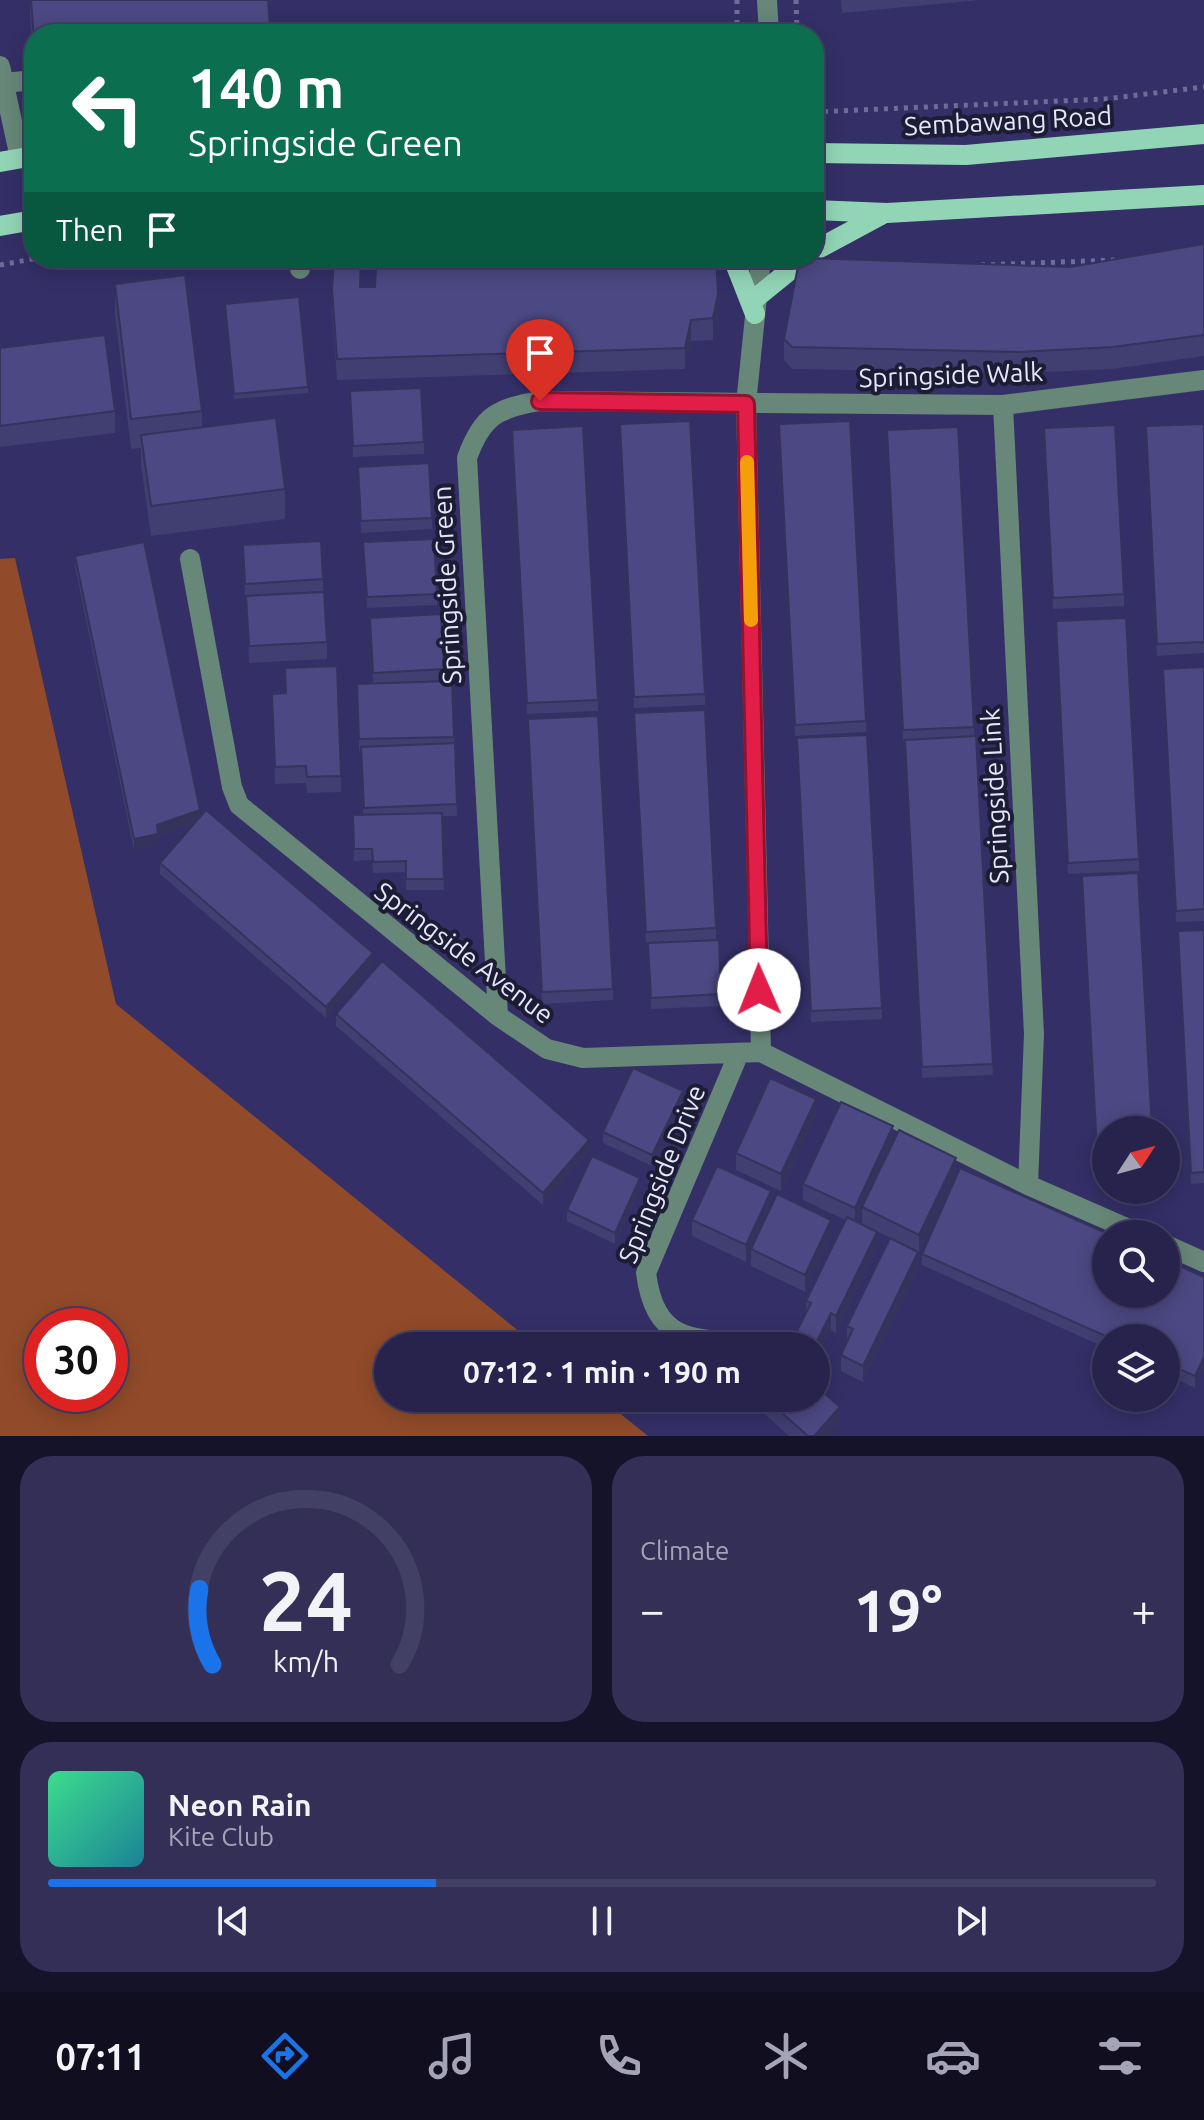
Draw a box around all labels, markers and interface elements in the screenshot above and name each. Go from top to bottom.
icon: left [56,56,160,160]
text: 140 m [188,56,344,119]
street label: Sembawang Road [903,101,1113,140]
text: Springside Green [188,122,463,163]
icon: arrive [140,208,184,252]
text: Then [56,213,124,247]
pin [506,319,574,401]
icon: arrive [518,331,562,375]
street label: Springside Walk [858,357,1044,392]
street label: Springside Green [427,485,466,685]
street label: Springside Link [975,708,1014,884]
street label: Springside Avenue [370,876,559,1029]
position arrow [717,948,801,1032]
street label: Springside Drive [613,1081,710,1267]
north arrow [1092,1116,1180,1204]
map controls [1092,1116,1180,1412]
button: search [1092,1220,1180,1308]
speed limit sign: 30 [24,1308,128,1412]
button: layers [1092,1324,1180,1412]
text: 07:12 · 1 min · 190 m [463,1355,741,1389]
text: Climate [640,1536,729,1565]
text: 24 [259,1553,353,1647]
text: 19° [854,1576,942,1643]
text: − [640,1585,665,1634]
text: + [1131,1585,1156,1634]
text: km/h [273,1645,339,1677]
text: Neon Rain [168,1788,312,1822]
text: Kite Club [168,1822,274,1851]
icon: previous [211,1899,255,1943]
icon: pause [580,1899,624,1943]
icon: next [949,1899,993,1943]
icon: directions [257,2028,313,2084]
icon: music [424,2028,480,2084]
icon: phone [591,2028,647,2084]
icon: climate [758,2028,814,2084]
icon: car [925,2028,981,2084]
icon: filters [1092,2028,1148,2084]
text: 07:11 [56,2036,146,2077]

